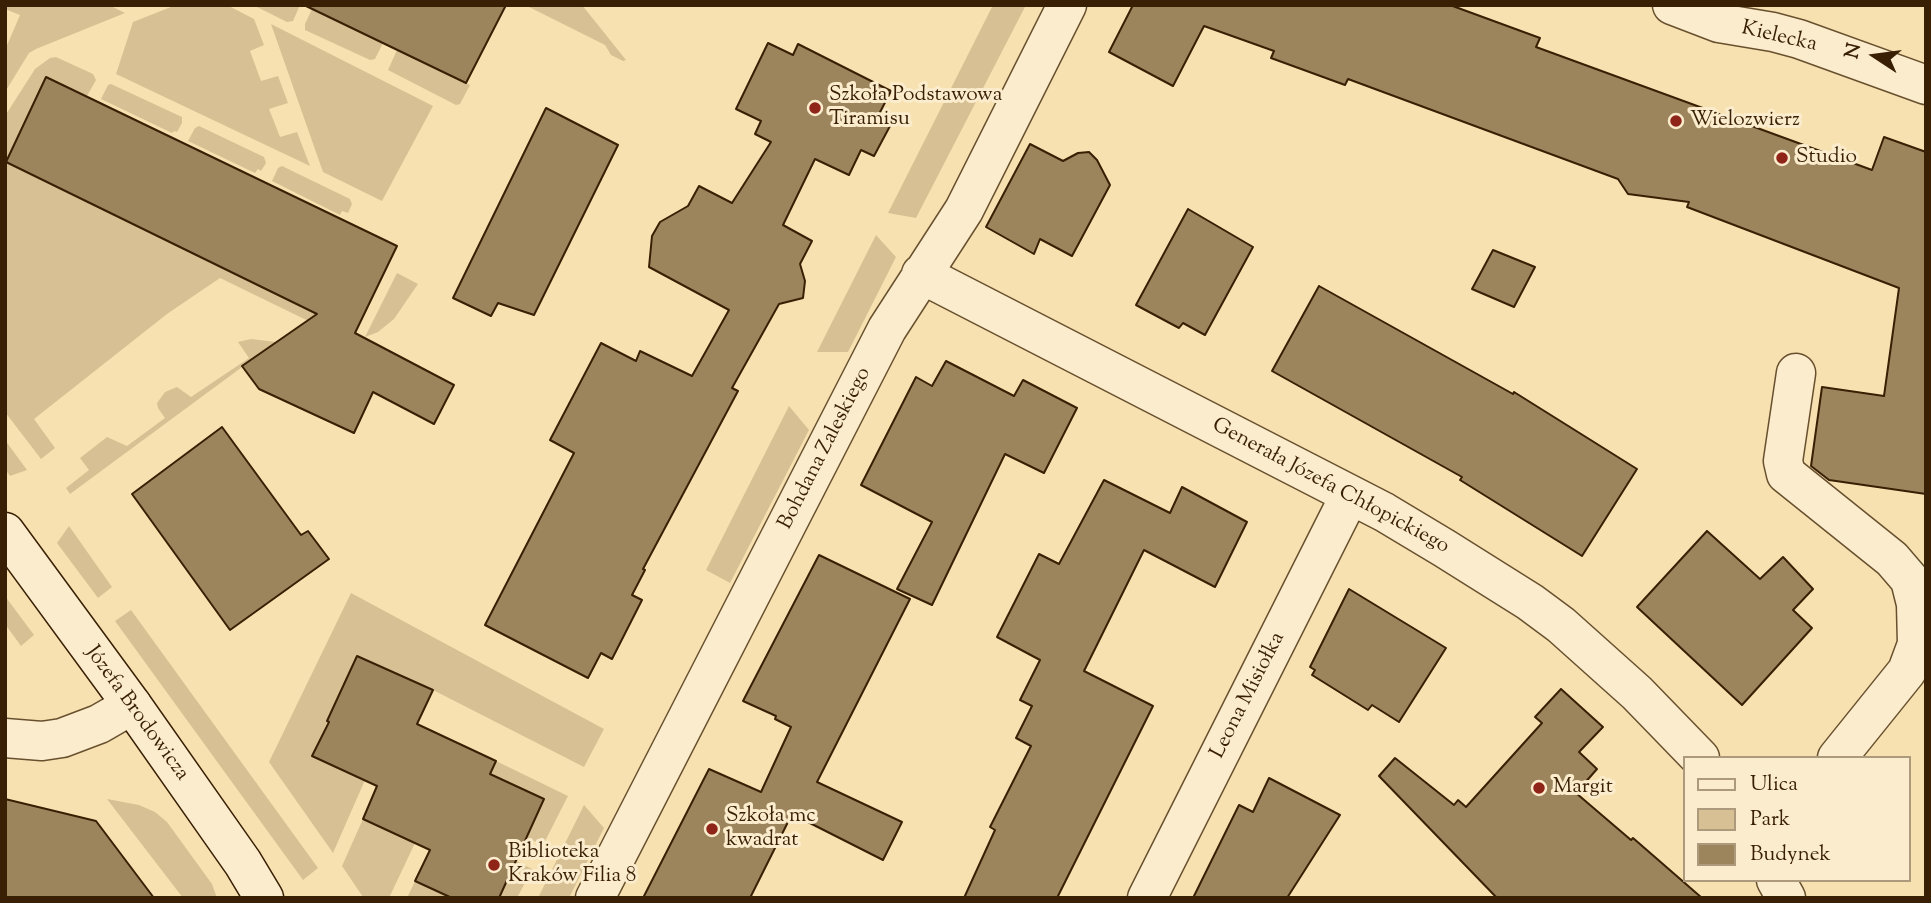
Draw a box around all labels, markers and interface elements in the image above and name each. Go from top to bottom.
street label: Kielecka [1739,17,1819,59]
north arrow [1840,21,1910,91]
text: N [1839,41,1869,62]
place label: Szkoła Podstawowa Tiramisu [829,83,1002,133]
marker: Szkoła Podstawowa Tiramisu [807,100,823,116]
place label: Wielozwierz [1690,108,1800,134]
marker: Wielozwierz [1668,113,1684,129]
place label: Studio [1796,145,1857,171]
marker: Studio [1774,150,1790,166]
street label: Bohdana Zaleskiego [774,364,878,534]
street label: Generała Józefa Chłopickiego [1207,414,1453,560]
street label: Leona Misiołka [1206,629,1292,763]
street label: Józefa Brodowicza [79,642,193,786]
legend [1682,756,1910,882]
text: Ulica [1750,770,1798,800]
place label: Margit [1553,775,1613,801]
marker: Margit [1531,780,1547,796]
place label: Szkoła mc kwadrat [726,804,816,854]
text: Park [1750,805,1790,835]
marker: Szkoła mc kwadrat [704,821,720,837]
place label: Biblioteka Kraków Filia 8 [508,840,636,890]
text: Budynek [1750,840,1831,870]
marker: Biblioteka Kraków Filia 8 [486,857,502,873]

